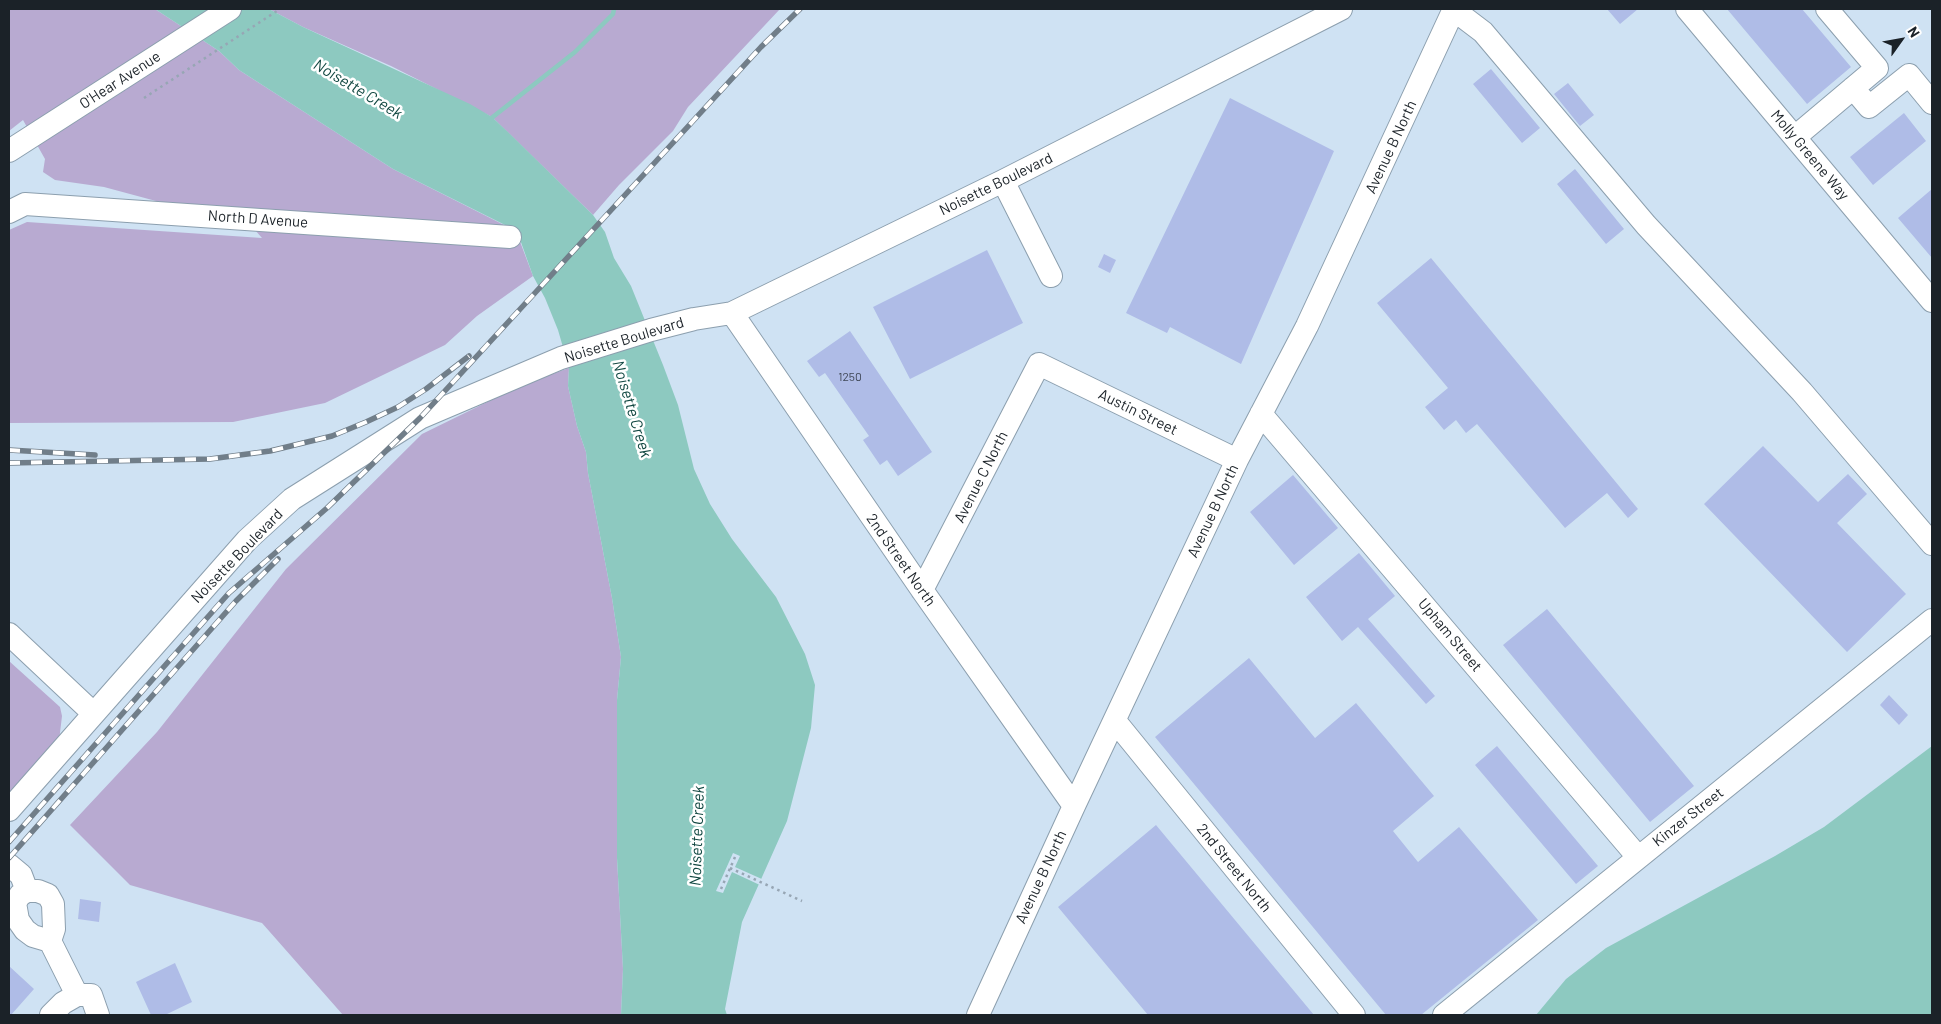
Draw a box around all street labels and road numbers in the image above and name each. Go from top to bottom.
street label: O'Hear Avenue [76,47,164,113]
street label: Avenue B North [1362,98,1420,196]
street label: Molly Greene Way [1767,106,1853,204]
street label: Noisette Boulevard [936,149,1056,219]
street label: North D Avenue [207,207,309,231]
street label: Noisette Boulevard [562,313,686,367]
street label: Austin Street [1096,385,1180,439]
street label: Avenue C North [950,428,1012,526]
street label: Avenue B North [1184,462,1242,560]
street label: Noisette Boulevard [187,505,287,607]
street label: 2nd Street North [862,510,940,610]
street label: Upham Street [1414,595,1486,675]
street label: Kinzer Street [1649,784,1727,850]
street label: 2nd Street North [1193,820,1275,916]
street label: Avenue B North [1012,828,1070,926]

